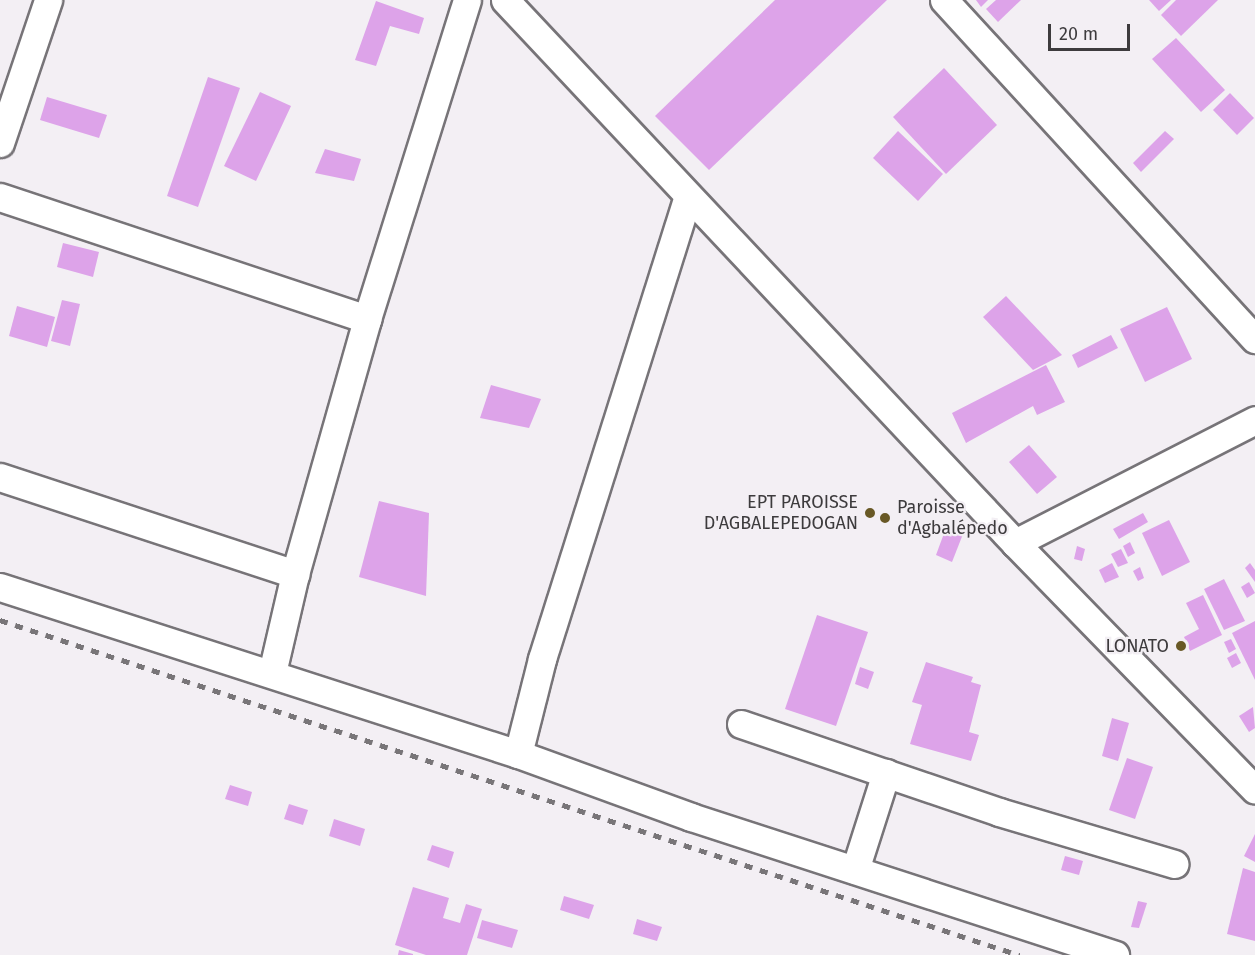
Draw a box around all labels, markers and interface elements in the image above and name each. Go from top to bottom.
scale bar [1051,12,1134,50]
text: 20 m [1059,23,1098,45]
place label: EPT PAROISSE D'AGBALEPEDOGAN [704,492,858,534]
place label: Paroisse d'Agbalépedo [897,497,1008,540]
marker: EPT PAROISSE D'AGBALEPEDOGAN [863,506,877,520]
marker: Paroisse d'Agbalépedo [878,511,892,525]
place label: LONATO [1106,635,1169,657]
marker: LONATO [1174,639,1188,653]

